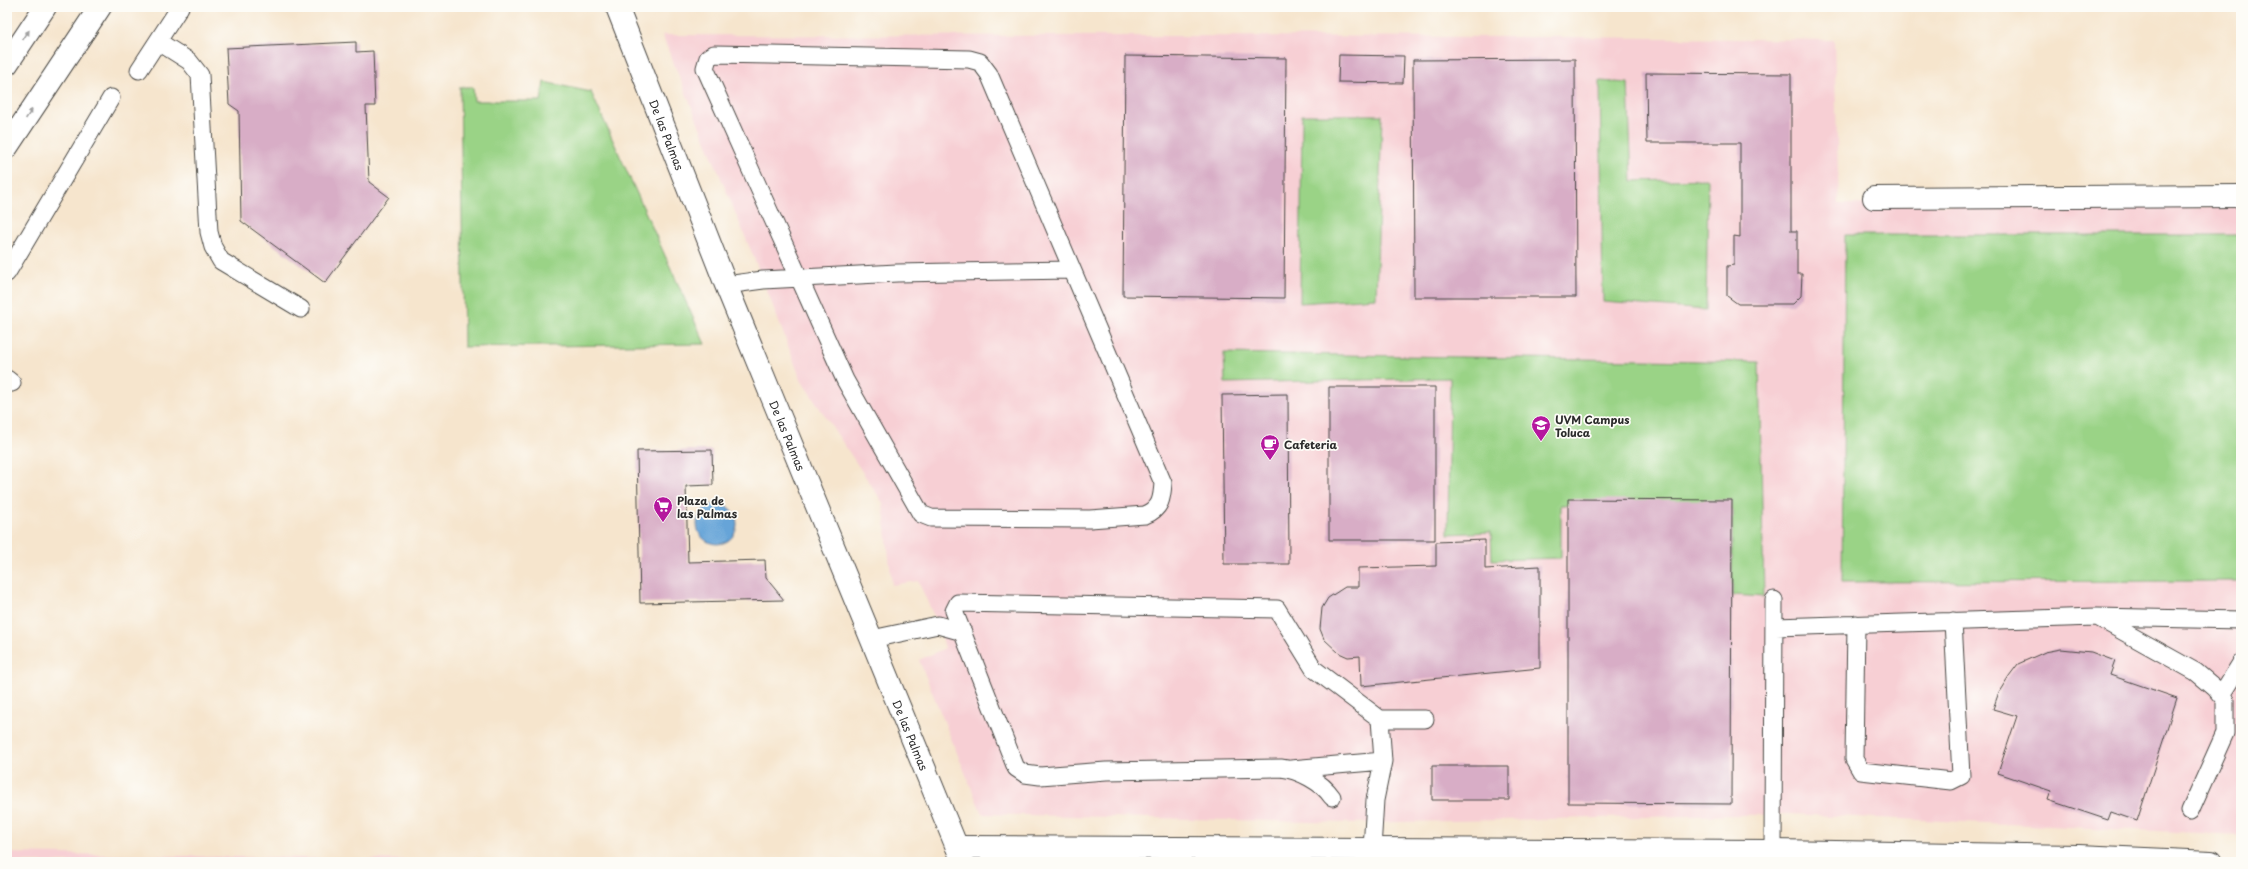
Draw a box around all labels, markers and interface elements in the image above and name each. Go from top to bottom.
one-way arrow [22,30,30,41]
street label: De las Palmas [645,97,689,173]
one-way arrow [25,109,32,120]
street label: De las Palmas [766,397,810,473]
place label: UVM Campus Toluca [1555,411,1629,441]
school or university icon: UVM Campus Toluca [1530,414,1552,442]
cafe icon: Cafeteria [1259,433,1281,461]
place label: Cafeteria [1284,436,1338,453]
place label: Plaza de las Palmas [677,492,738,522]
supermarket icon: Plaza de las Palmas [652,495,674,523]
street label: De las Palmas [889,697,933,773]

